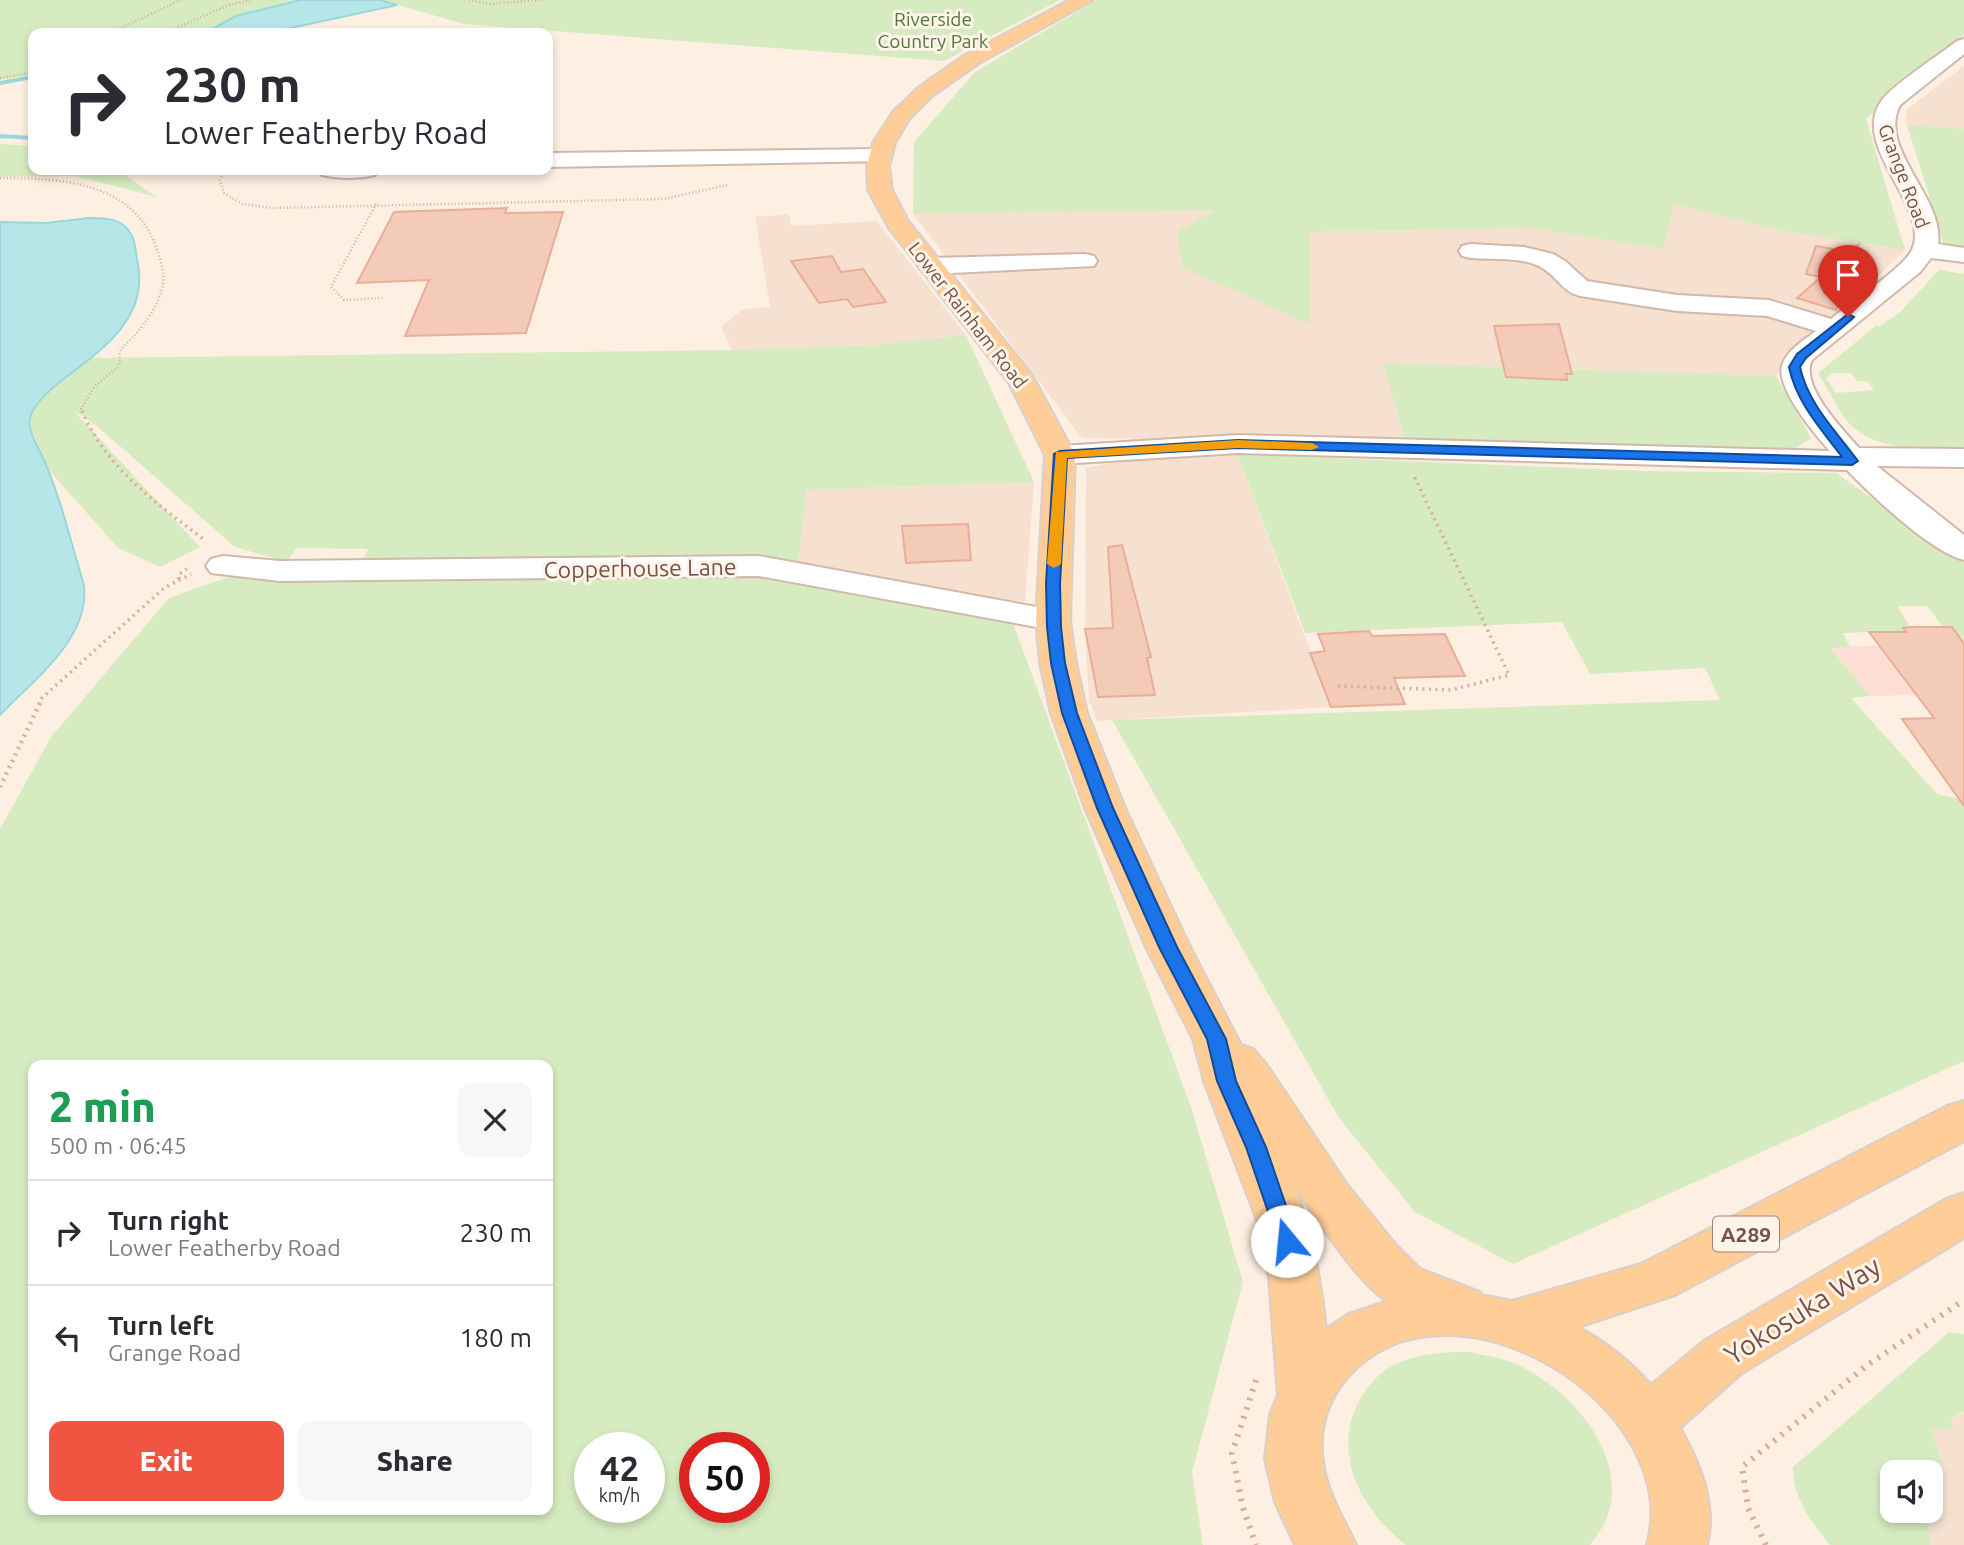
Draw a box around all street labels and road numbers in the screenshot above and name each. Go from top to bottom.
street label: Grange Road [1874,121,1934,231]
street label: Lower Rainham Road [904,237,1032,393]
street label: Copperhouse Lane [543,554,737,582]
road number: A289 [1713,1216,1779,1252]
street label: Yokosuka Way [1718,1250,1886,1370]

